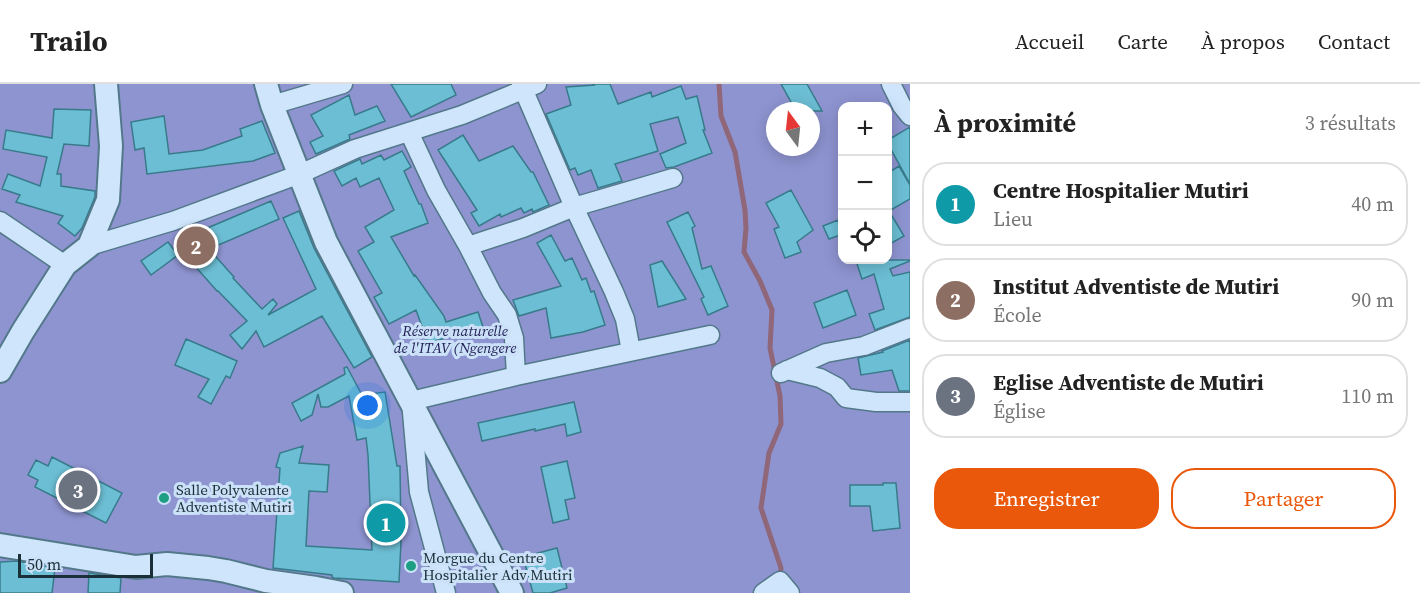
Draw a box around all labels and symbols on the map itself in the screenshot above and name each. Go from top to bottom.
north arrow [766,102,820,156]
pin: 2 [176,224,216,268]
park label: Réserve naturelle de l'ITAV (Ngengere [394,320,516,358]
your location [353,391,382,420]
pin: 3 [58,468,98,512]
place label: Salle Polyvalente Adventiste Mutiri [176,479,292,517]
marker: Salle Polyvalente Adventiste Mutiri [157,491,171,505]
pin: 1 [366,500,406,546]
place label: Morgue du Centre Hospitalier Adv Mutiri [423,547,572,585]
scale bar [18,551,153,578]
marker: Morgue du Centre Hospitalier Adv Mutiri [404,559,418,573]

